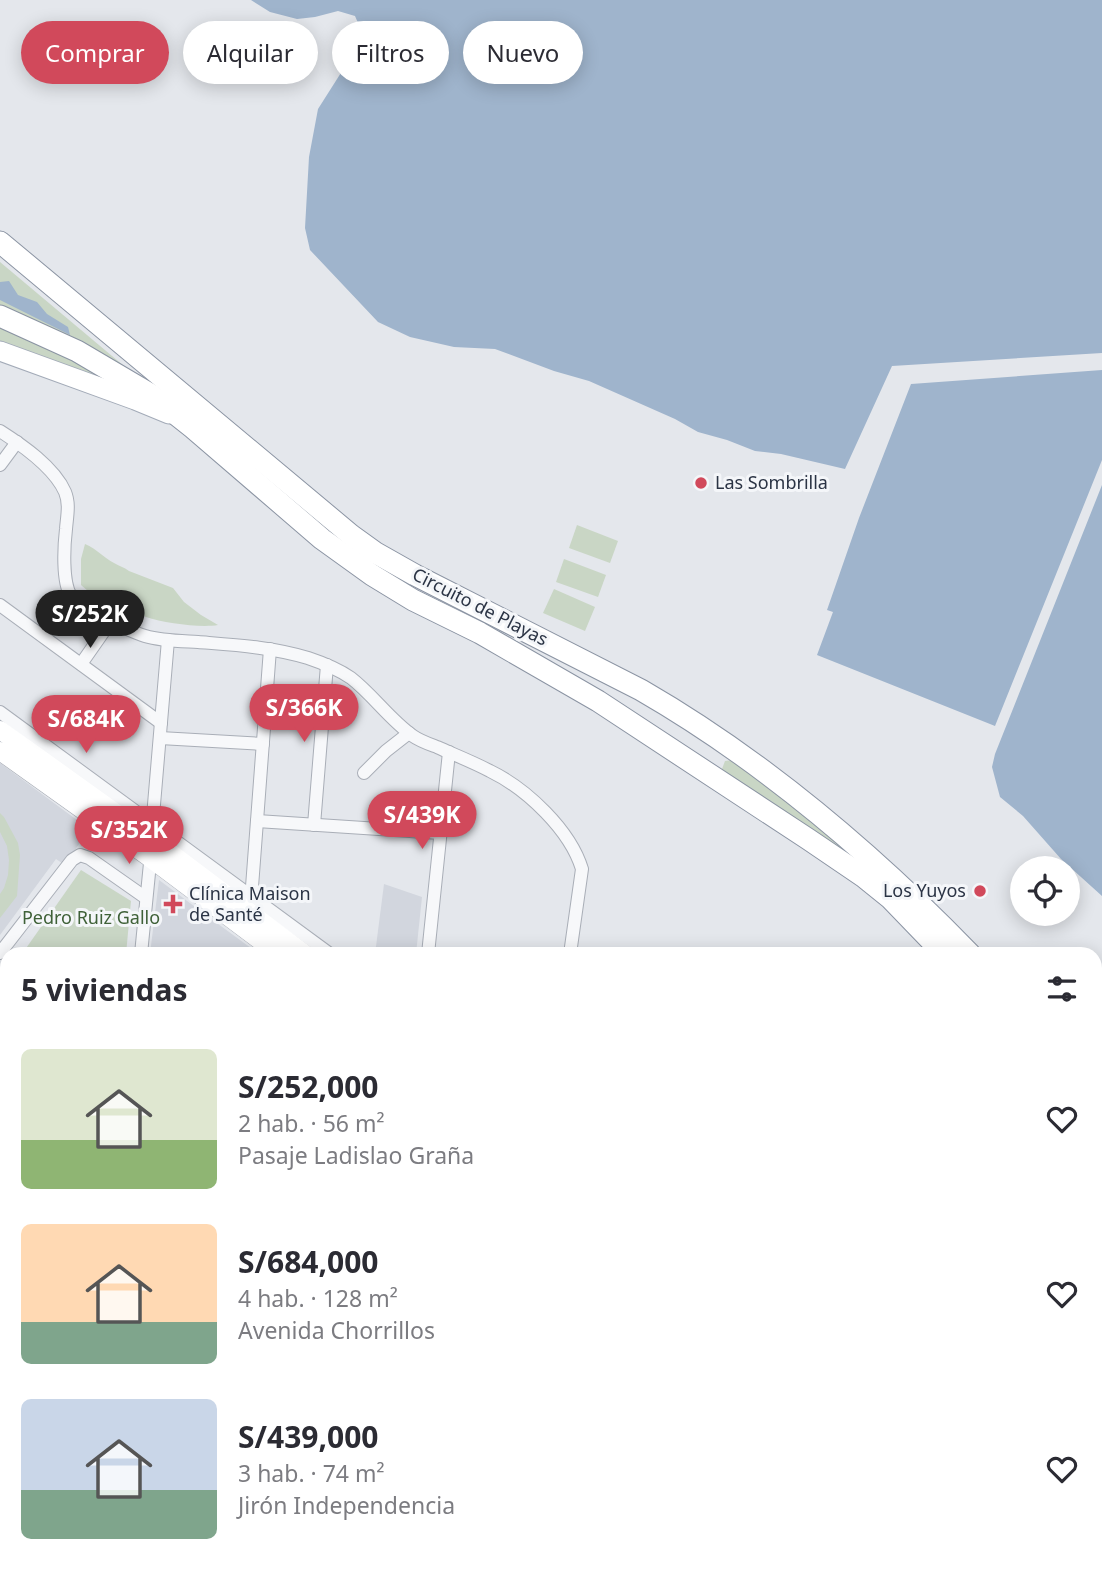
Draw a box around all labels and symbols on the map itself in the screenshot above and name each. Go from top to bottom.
place label: Las Sombrilla [715,470,828,494]
marker: Las Sombrilla [693,475,709,491]
street label: Circuito de Playas [409,562,552,651]
pin: S/252K [33,590,147,650]
pin: S/366K [247,684,361,744]
pin: S/684K [29,696,143,755]
pin: S/439K [365,792,479,851]
pin: S/352K [72,806,186,866]
place label: Los Yuyos [883,878,966,902]
place label: Clínica Maison de Santé [189,881,311,926]
marker: Los Yuyos [972,883,988,899]
marker: Clínica Maison de Santé [163,894,183,914]
park label: Pedro Ruiz Gallo [22,905,160,929]

